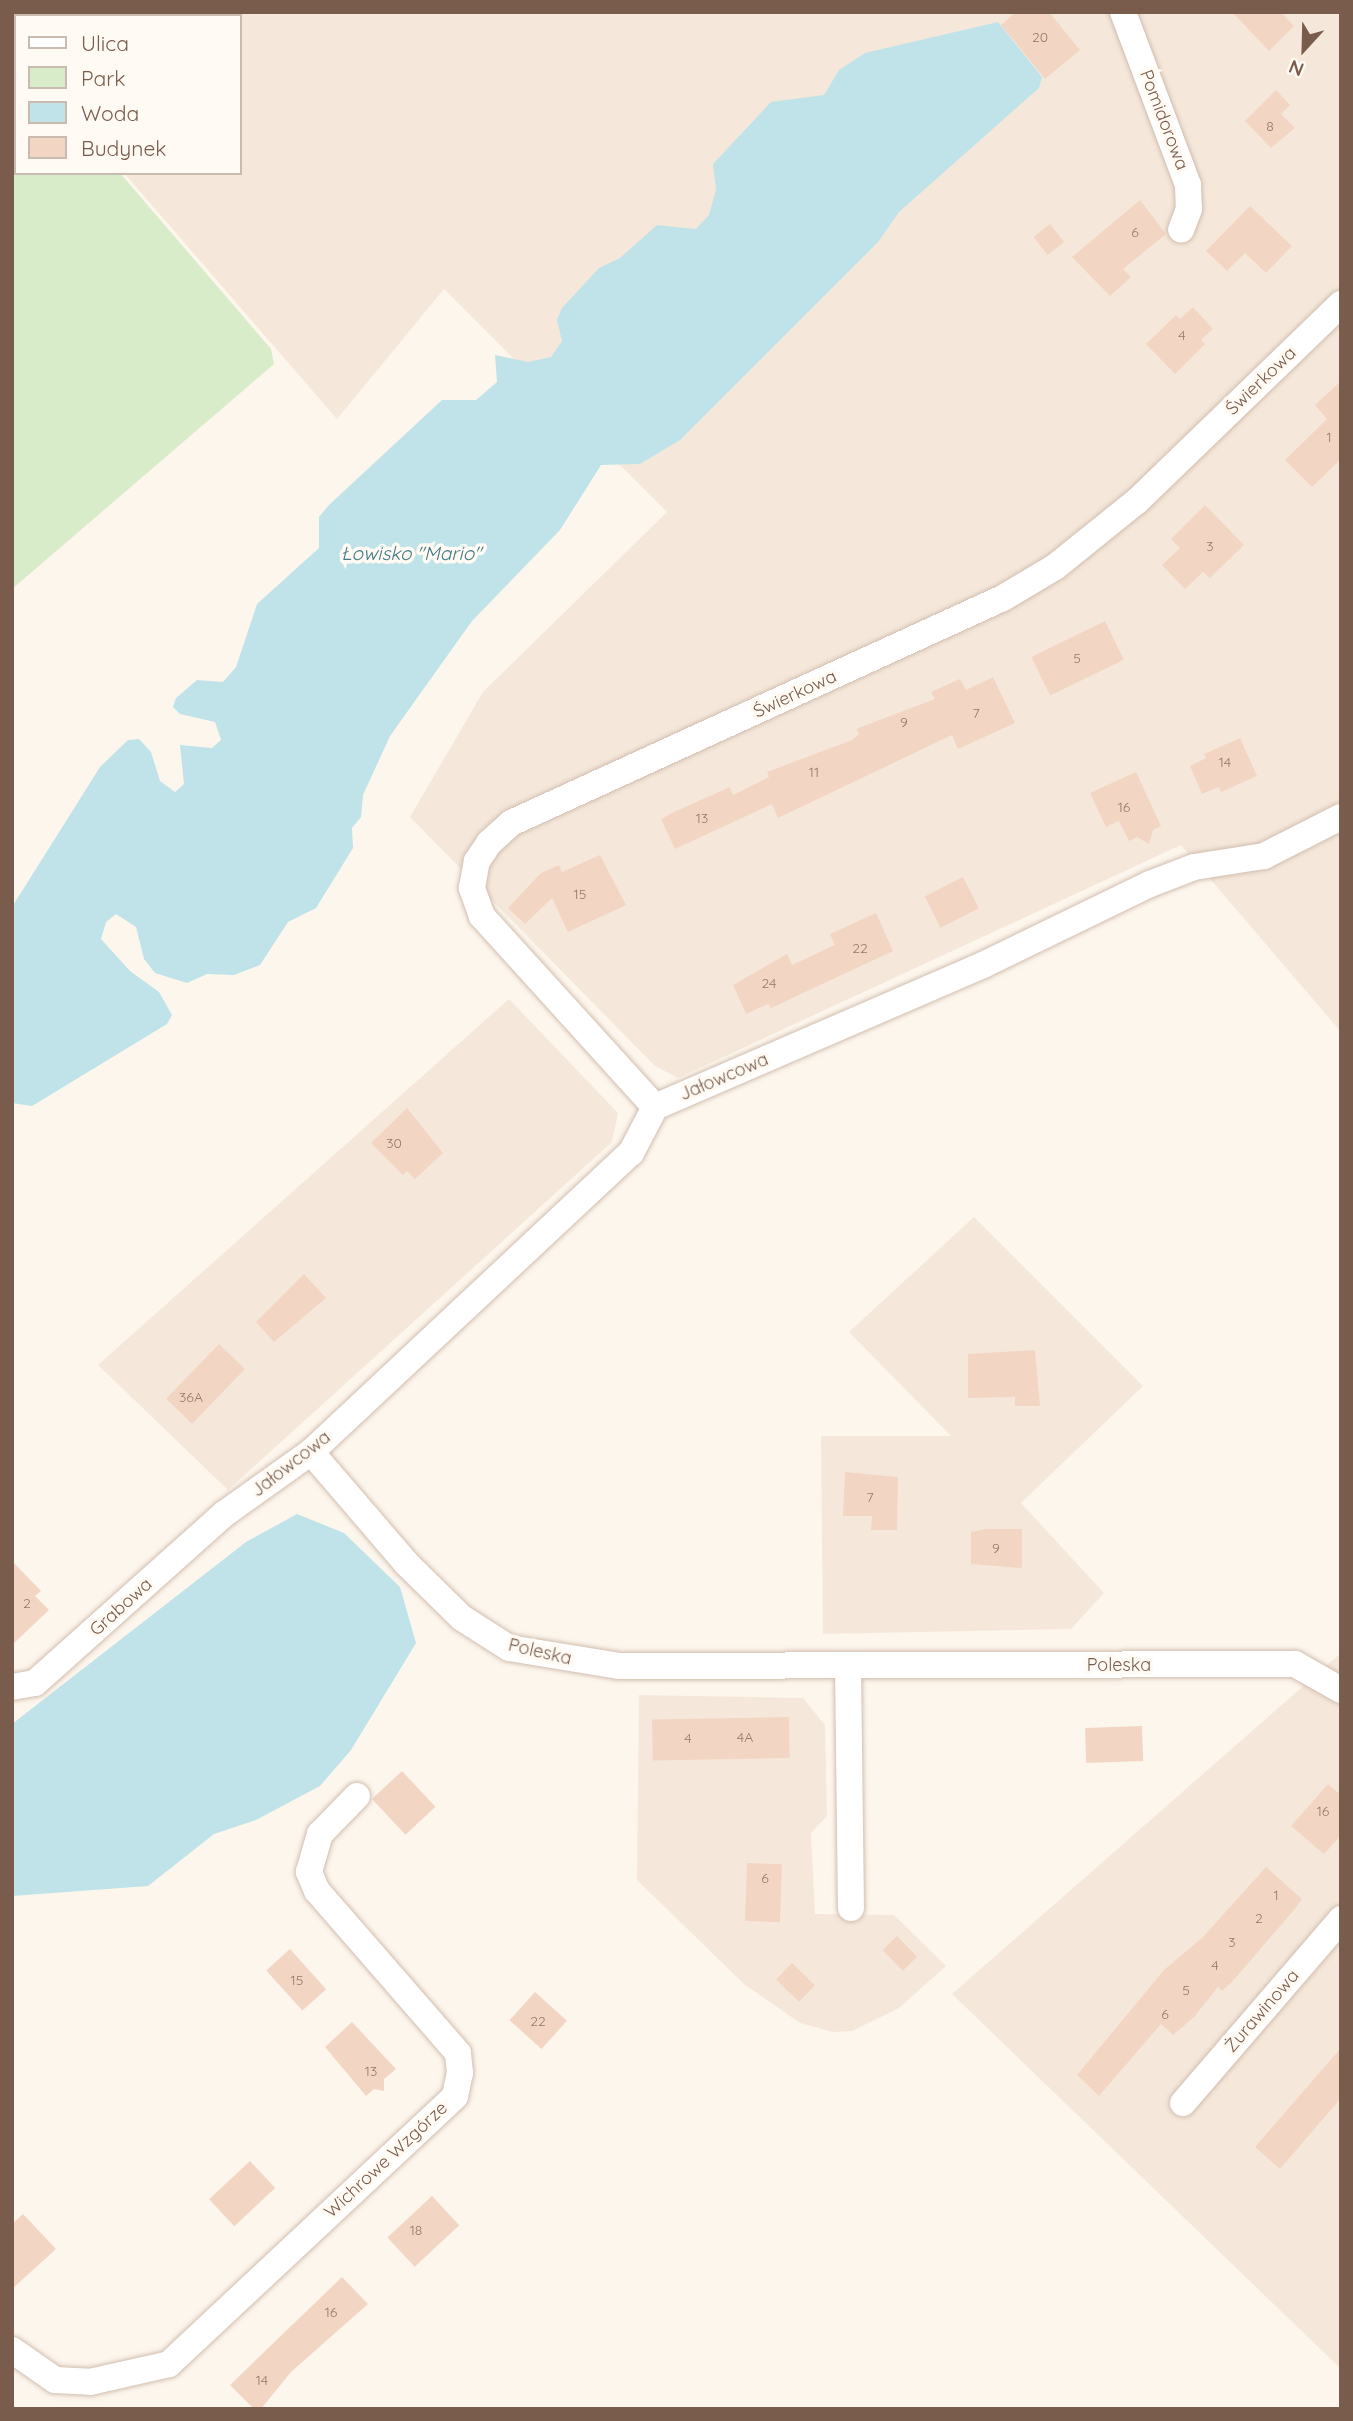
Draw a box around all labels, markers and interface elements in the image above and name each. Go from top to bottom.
legend [14,14,242,175]
north arrow [1269,14,1339,84]
house number: 20 [1032,29,1048,45]
text: Ulica [81,30,129,56]
text: N [1285,55,1307,82]
text: Park [81,65,125,91]
street label: Pomidorowa [1135,67,1193,173]
text: Woda [81,100,139,126]
house number: 8 [1266,118,1274,134]
text: Budynek [81,135,167,161]
house number: 6 [1131,224,1139,240]
house number: 4 [1178,327,1186,343]
street label: Świerkowa [1221,342,1301,420]
house number: 1 [1326,429,1332,445]
house number: 3 [1206,538,1214,554]
water label: Łowisko "Mario" [341,543,481,565]
house number: 5 [1073,650,1081,666]
street label: Świerkowa [750,665,840,723]
house number: 7 [972,705,980,721]
house number: 9 [900,714,908,730]
house number: 14 [1219,754,1231,770]
house number: 11 [809,764,819,780]
house number: 16 [1118,799,1130,815]
house number: 13 [696,810,708,826]
house number: 15 [574,886,586,902]
house number: 22 [852,940,868,956]
house number: 24 [762,975,776,991]
street label: Jałowcowa [676,1049,772,1105]
house number: 30 [386,1135,402,1151]
house number: 36A [179,1389,203,1405]
street label: Jałowcowa [247,1426,335,1502]
house number: 7 [866,1489,874,1505]
house number: 9 [992,1540,1000,1556]
street label: Grabowa [85,1573,157,1641]
house number: 2 [23,1595,31,1611]
street label: Poleska [506,1634,574,1670]
street label: Poleska [1087,1654,1151,1676]
house number: 4A [737,1729,753,1745]
house number: 4 [684,1730,692,1746]
house number: 16 [1317,1803,1329,1819]
house number: 6 [761,1870,769,1886]
house number: 1 [1273,1887,1279,1903]
house number: 2 [1255,1910,1263,1926]
house number: 3 [1228,1934,1236,1950]
house number: 4 [1211,1957,1219,1973]
street label: Żurawinowa [1220,1965,1304,2057]
house number: 15 [291,1972,303,1988]
house number: 5 [1182,1982,1190,1998]
house number: 6 [1161,2006,1169,2022]
house number: 22 [530,2013,546,2029]
house number: 13 [365,2063,377,2079]
street label: Wichrowe Wzgórze [320,2097,452,2223]
house number: 18 [410,2222,422,2238]
house number: 16 [325,2304,337,2320]
house number: 14 [256,2372,268,2388]

